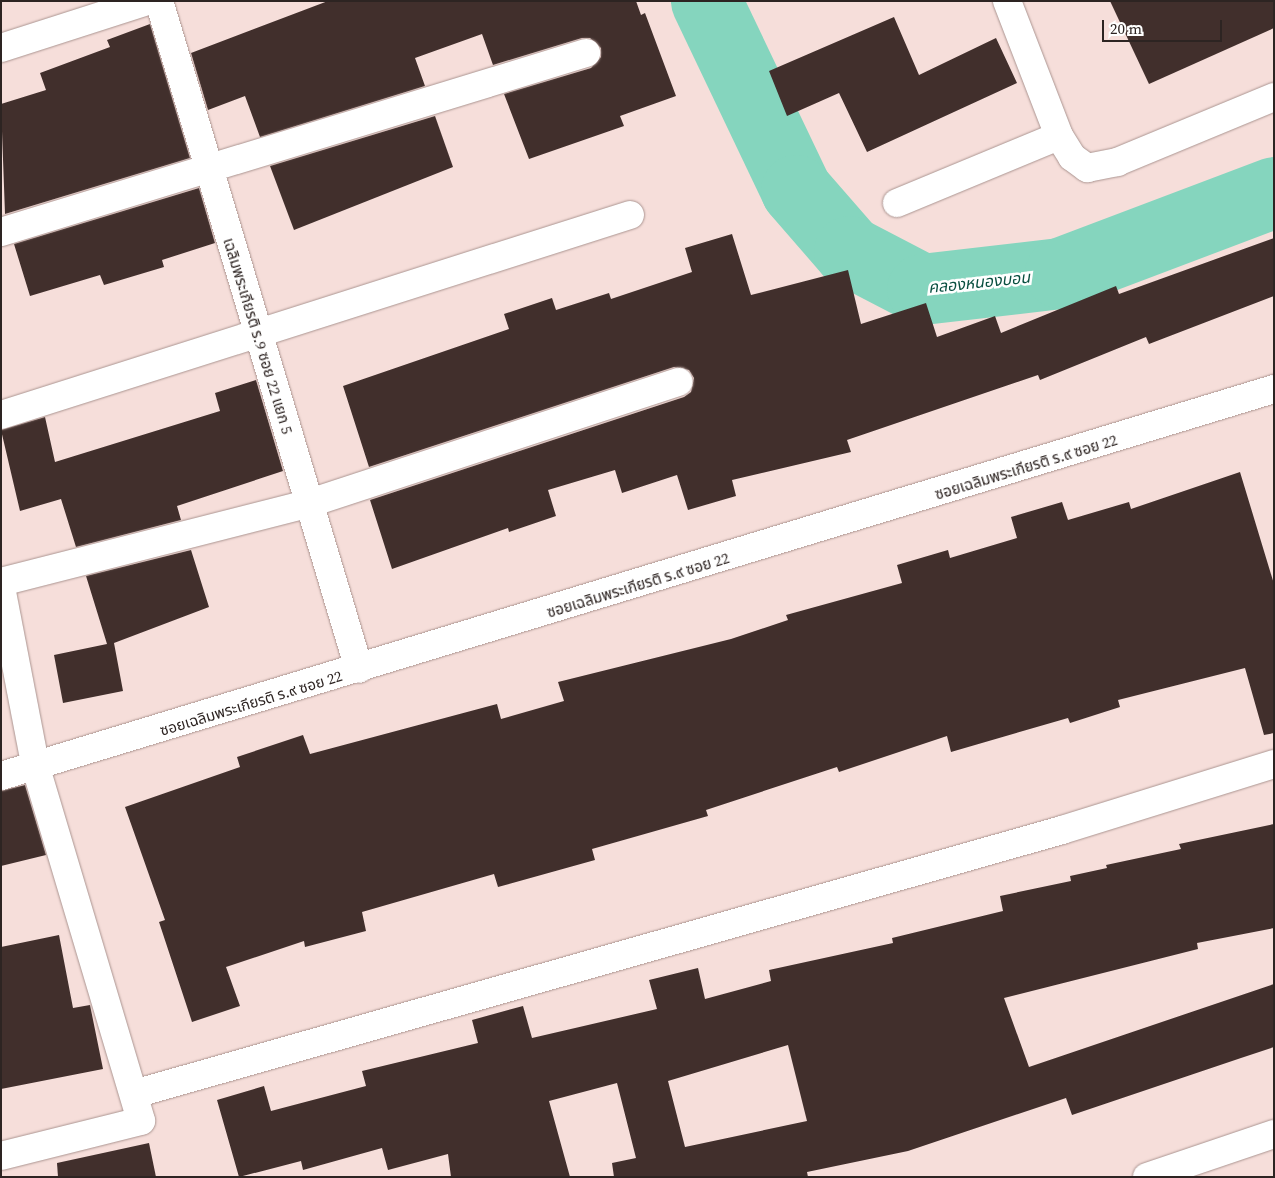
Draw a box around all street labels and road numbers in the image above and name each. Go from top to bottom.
street label: เฉลิมพระเกียรติ ร.9 ซอย 22 แยก 5 [220,236,296,436]
street label: ซอยเฉลิมพระเกียรติ ร.๙ ซอย 22 [933,431,1119,503]
street label: ซอยเฉลิมพระเกียรติ ร.๙ ซอย 22 [545,549,731,621]
street label: ซอยเฉลิมพระเกียรติ ร.๙ ซอย 22 [158,667,344,739]

